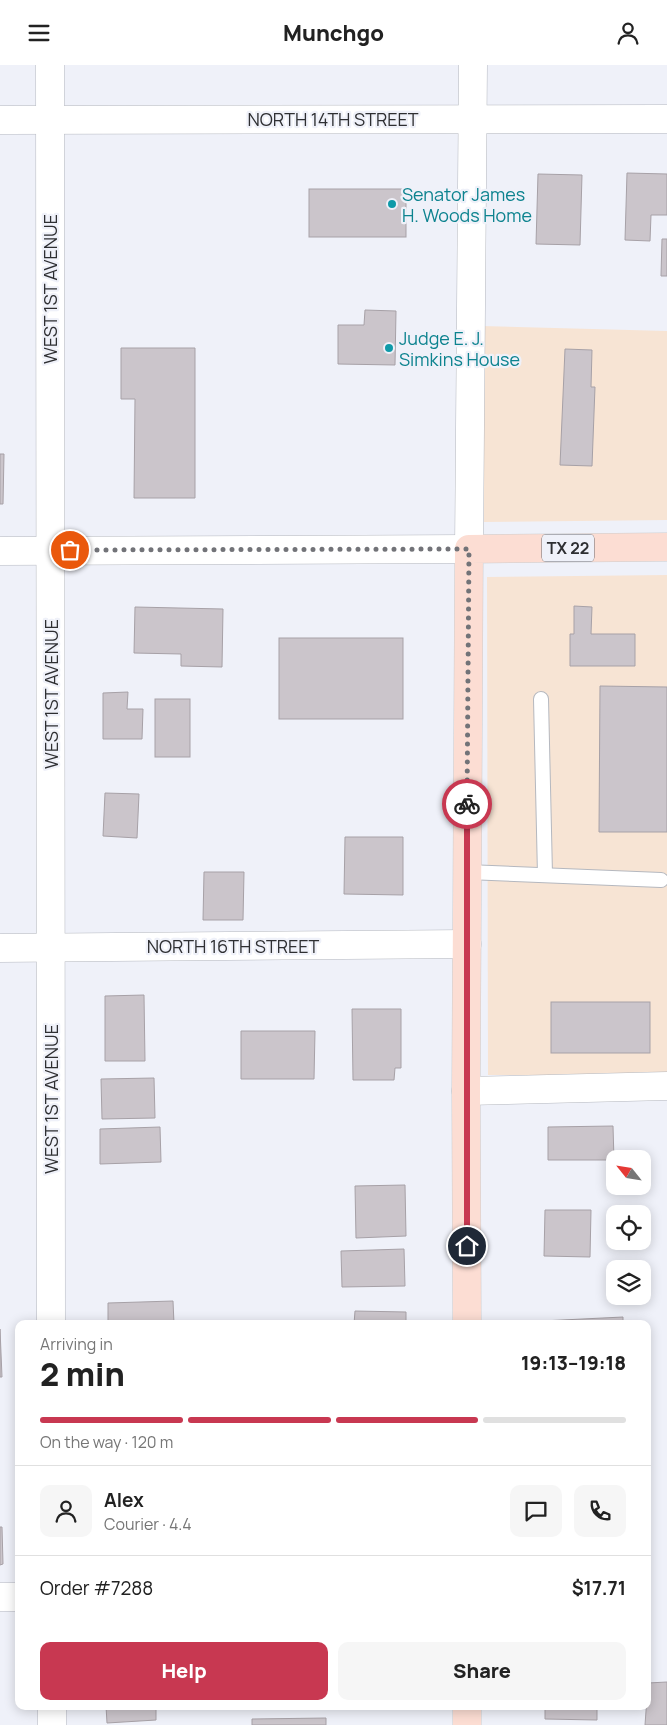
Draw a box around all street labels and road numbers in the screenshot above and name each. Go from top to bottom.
street label: NORTH 14TH STREET [247,107,419,131]
street label: WEST 1ST AVENUE [38,214,62,364]
road number: TX 22 [542,534,594,561]
street label: WEST 1ST AVENUE [39,619,63,769]
street label: NORTH 16TH STREET [147,934,320,958]
street label: WEST 1ST AVENUE [39,1024,63,1174]

